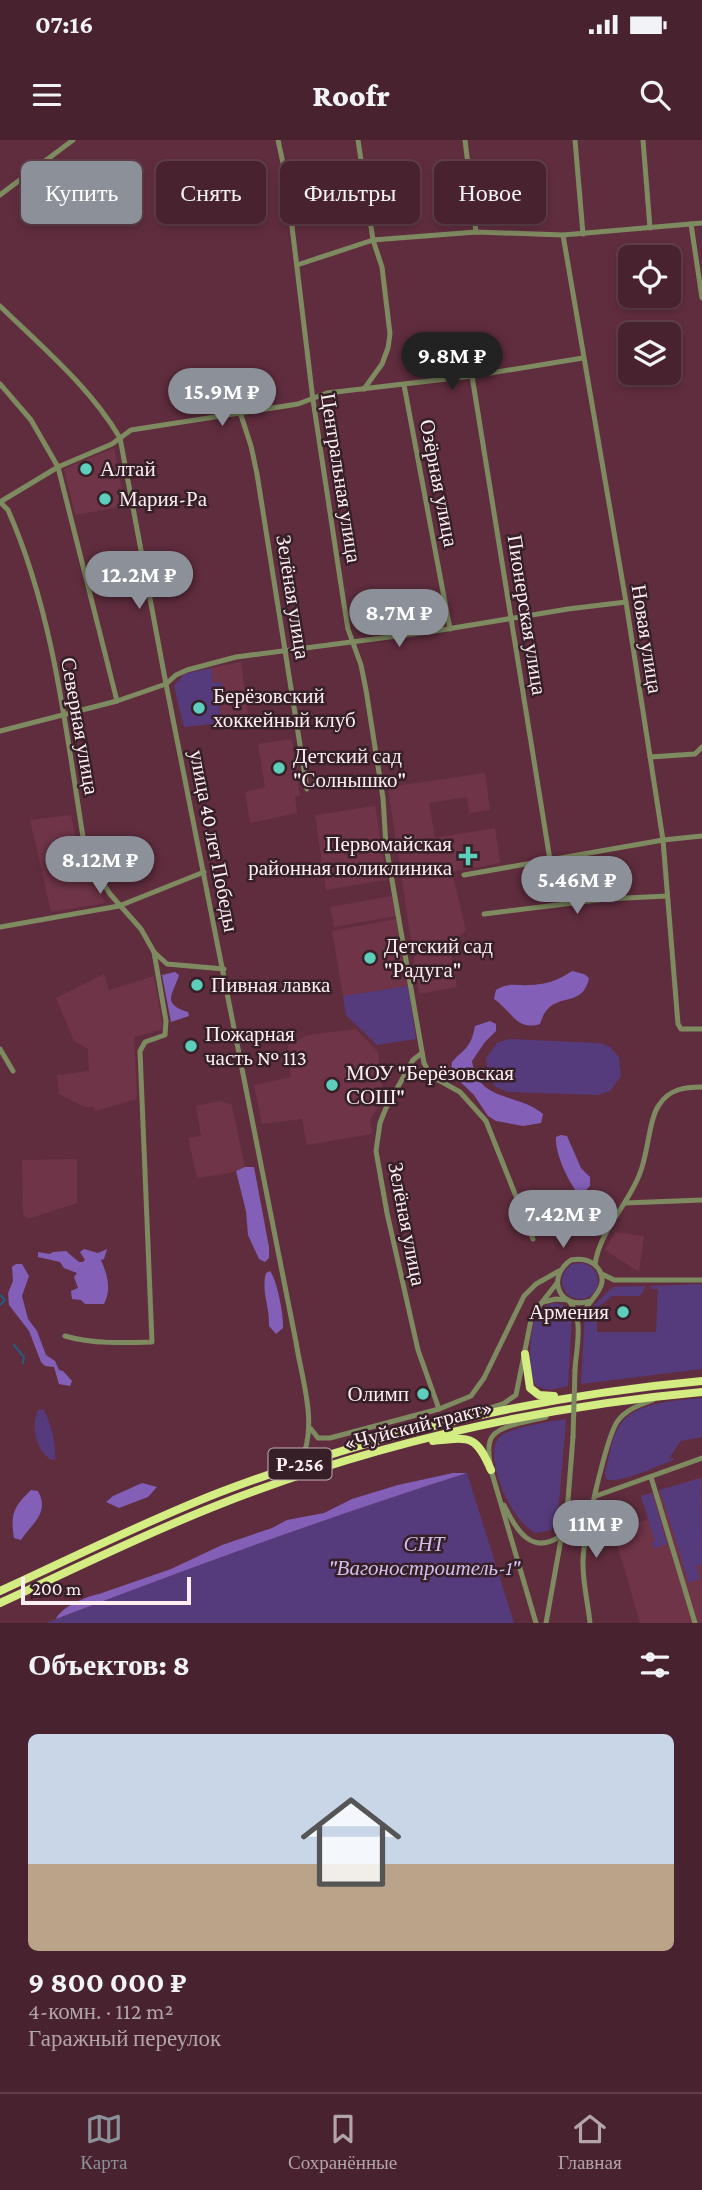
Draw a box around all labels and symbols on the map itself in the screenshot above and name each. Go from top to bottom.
pin: 9.8M ₽ [395,332,509,392]
pin: 15.9M ₽ [157,369,287,428]
street label: Центральная улица [316,392,366,565]
street label: Озёрная улица [415,417,463,549]
place label: Алтай [100,457,156,481]
marker: Алтай [78,461,94,477]
place label: Мария-Ра [119,487,208,511]
marker: Мария-Ра [97,491,113,507]
street label: Зелёная улица [271,533,315,662]
street label: Пионерская улица [502,533,552,698]
pin: 12.2M ₽ [74,552,204,611]
street label: Новая улица [627,583,668,696]
pin: 8.7M ₽ [342,589,456,649]
street label: Северная улица [56,655,104,797]
place label: Берёзовский хоккейный клуб [213,684,356,732]
marker: Берёзовский хоккейный клуб [191,700,207,716]
place label: Детский сад "Солнышко" [293,744,406,792]
street label: улица 40 лет Победы [185,748,243,934]
marker: Детский сад "Солнышко" [271,760,287,776]
place label: Первомайская районная поликлиника [248,832,453,880]
pin: 8.12M ₽ [35,836,165,896]
marker: Первомайская районная поликлиника [458,846,478,866]
pin: 5.46M ₽ [512,856,642,916]
place label: Детский сад "Радуга" [384,934,493,982]
marker: Детский сад "Радуга" [362,950,378,966]
place label: Пивная лавка [211,973,331,997]
marker: Пивная лавка [189,977,205,993]
place label: Пожарная часть № 113 [205,1022,307,1070]
marker: Пожарная часть № 113 [183,1038,199,1054]
place label: МОУ "Берёзовская СОШ" [346,1061,514,1109]
marker: МОУ "Берёзовская СОШ" [324,1077,340,1093]
street label: Зелёная улица [383,1160,431,1289]
pin: 7.42M ₽ [498,1190,628,1250]
place label: Армения [529,1300,609,1324]
marker: Армения [615,1304,631,1320]
place label: Олимп [348,1382,409,1406]
marker: Олимп [415,1386,431,1402]
street label: «Чуйский тракт» [341,1395,495,1455]
road number: Р-256 [268,1448,332,1480]
pin: 11M ₽ [547,1500,645,1560]
park label: СНТ "Вагоностроитель-1" [328,1532,521,1580]
scale bar [21,1574,191,1606]

